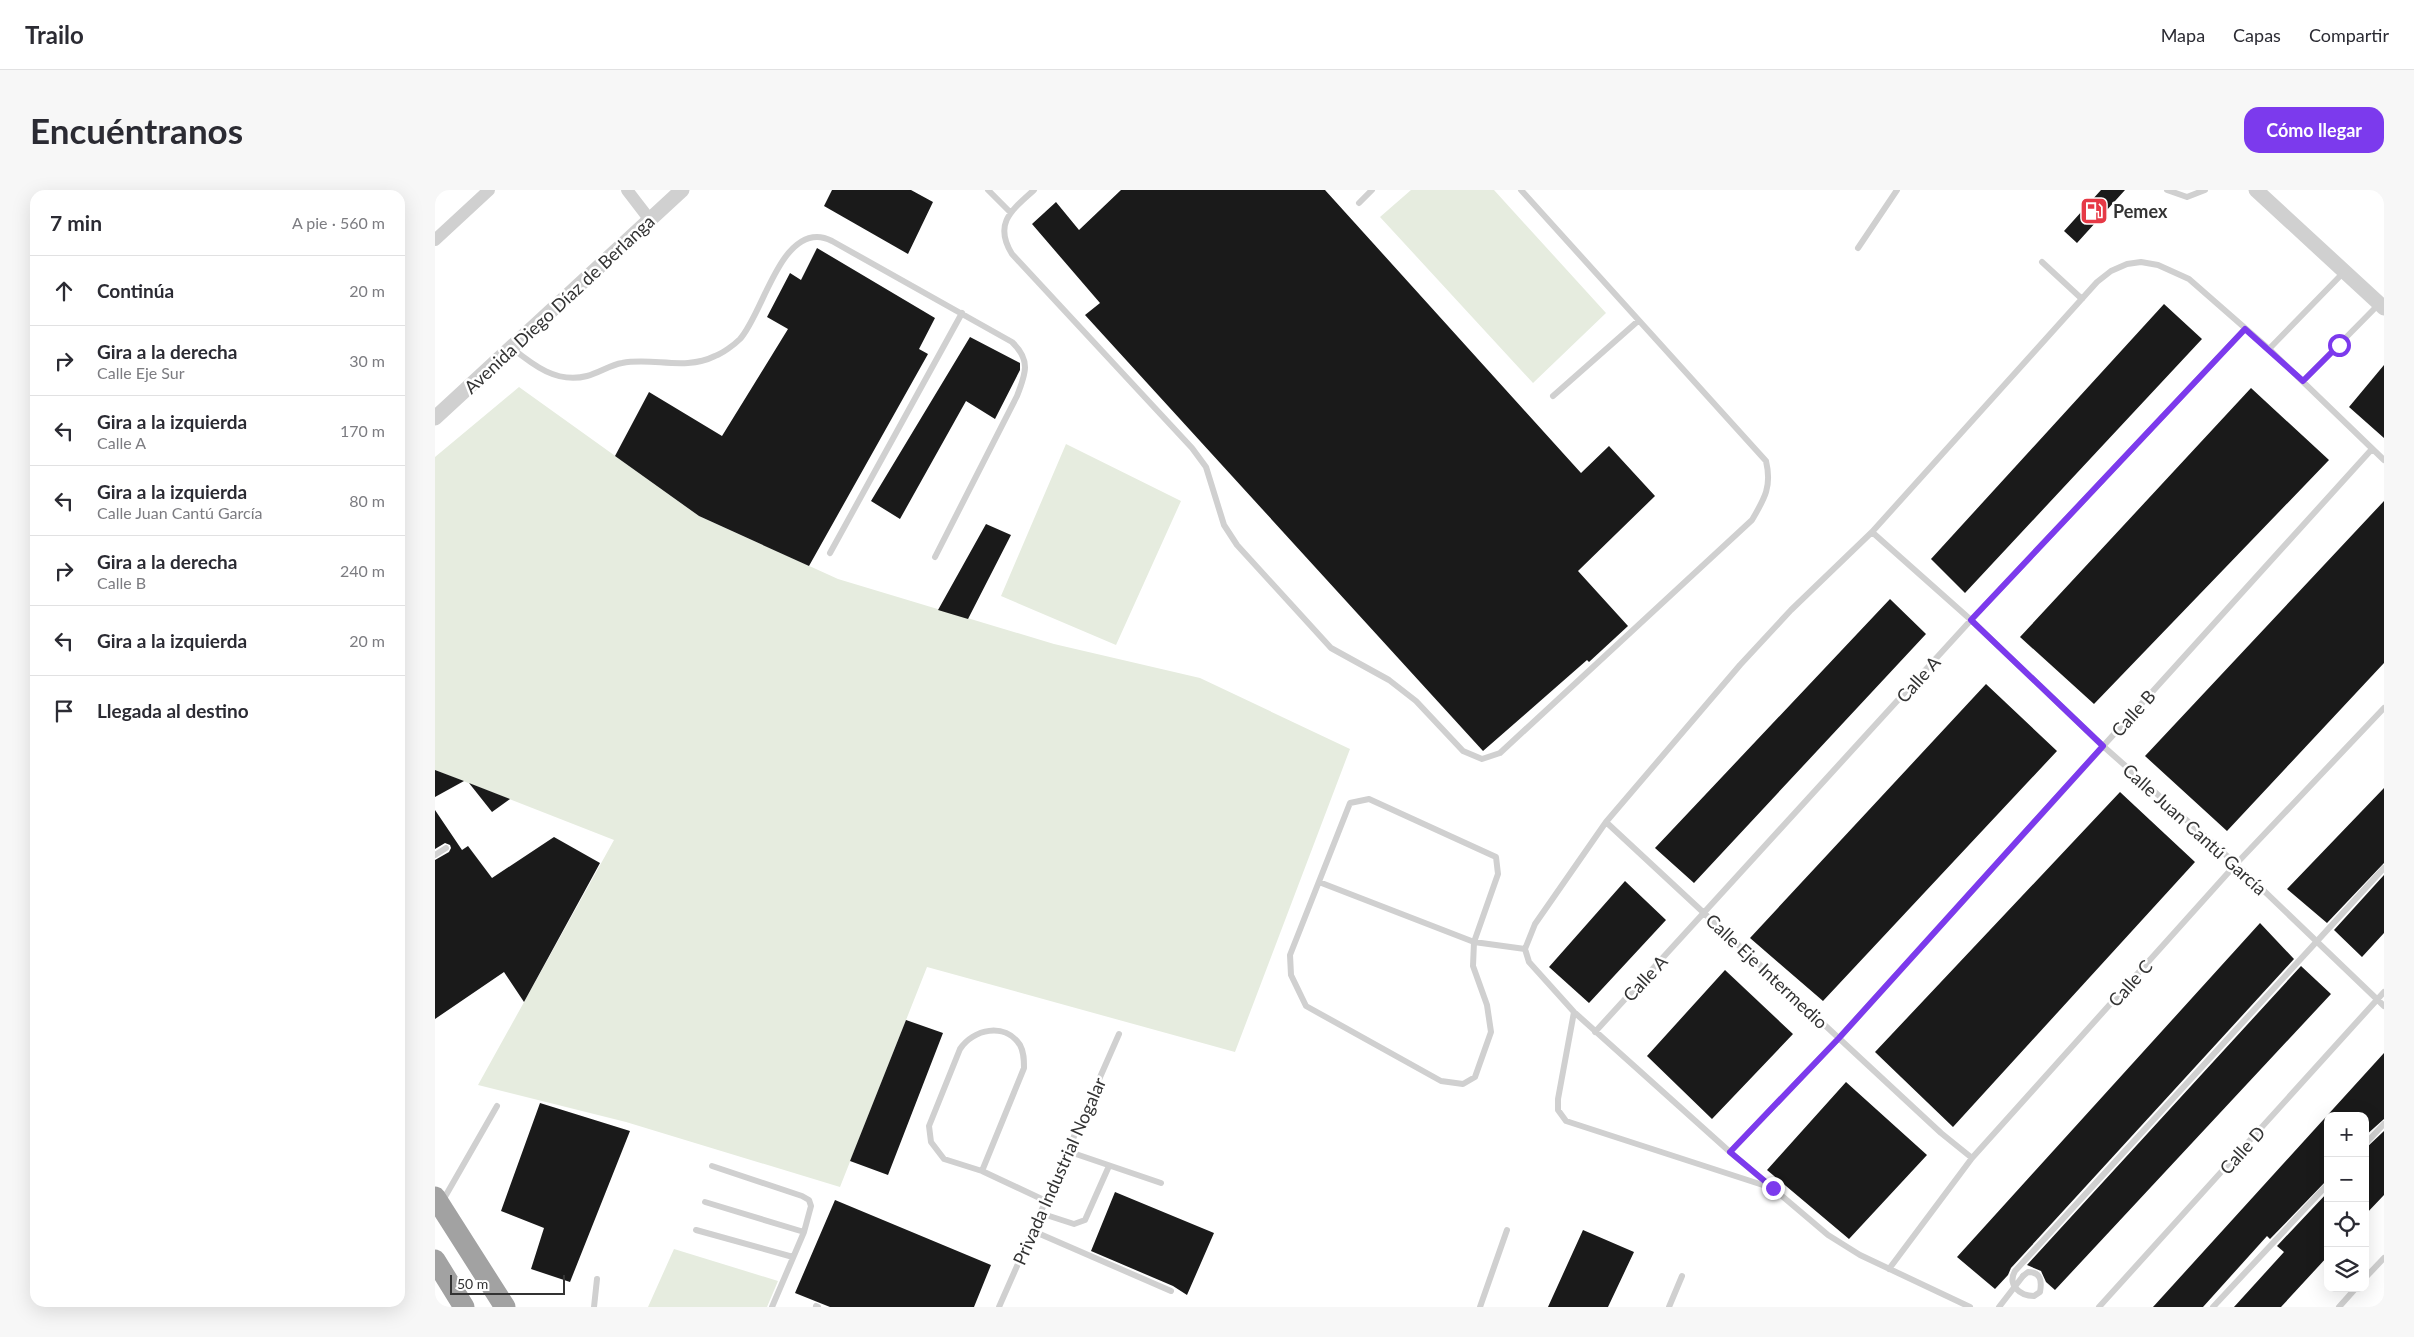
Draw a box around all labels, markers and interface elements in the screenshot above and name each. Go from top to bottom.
text: Trailo [25,20,84,49]
text: Mapa [2161,24,2205,46]
text: Capas [2233,24,2281,46]
text: Compartir [2309,24,2389,46]
button: Cómo llegar [2244,107,2384,153]
text: Encuéntranos [30,109,243,151]
fuel station icon: Pemex [2079,196,2109,226]
place label: Pemex [2113,200,2168,222]
text: 7 min [50,210,102,235]
street label: Avenida Diego Díaz de Berlanga [459,210,659,398]
text: A pie · 560 m [292,213,385,232]
icon: ahead [50,277,78,305]
text: Continúa [97,279,174,302]
text: 20 m [349,281,385,300]
route start [2328,334,2351,357]
text: Gira a la derecha [97,340,237,363]
icon: right [50,347,78,375]
text: 30 m [349,351,385,370]
text: Calle Eje Sur [97,363,185,382]
text: Gira a la izquierda [97,410,247,433]
icon: left [50,417,78,445]
text: 170 m [340,421,385,440]
text: Calle A [97,433,146,452]
text: Gira a la izquierda [97,480,247,503]
icon: left [50,487,78,515]
text: 80 m [349,491,385,510]
text: Calle Juan Cantú García [97,503,262,522]
text: Gira a la derecha [97,550,237,573]
icon: right [50,557,78,585]
text: 240 m [340,561,385,580]
text: Calle B [97,573,146,592]
icon: left [50,627,78,655]
text: Gira a la izquierda [97,629,247,652]
text: 20 m [349,631,385,650]
street label: Calle A [1891,651,1945,707]
street label: Calle B [2106,685,2160,741]
icon: arrive [50,697,78,725]
text: Llegada al destino [97,699,249,722]
street label: Calle Juan Cantú García [2118,759,2272,899]
street label: Calle Eje Intermedio [1702,909,1832,1033]
street label: Calle A [1618,950,1672,1006]
street label: Calle C [2103,955,2157,1011]
street label: Privada Industrial Nogalar [1008,1073,1110,1268]
map controls [2324,1112,2369,1292]
button: + [2324,1112,2369,1157]
street label: Calle D [2215,1121,2269,1179]
button: − [2324,1157,2369,1202]
route end [1762,1177,1785,1200]
button: locate [2324,1202,2369,1247]
button: layers [2324,1247,2369,1292]
scale bar [450,1272,565,1295]
text: 50 m [457,1275,488,1292]

